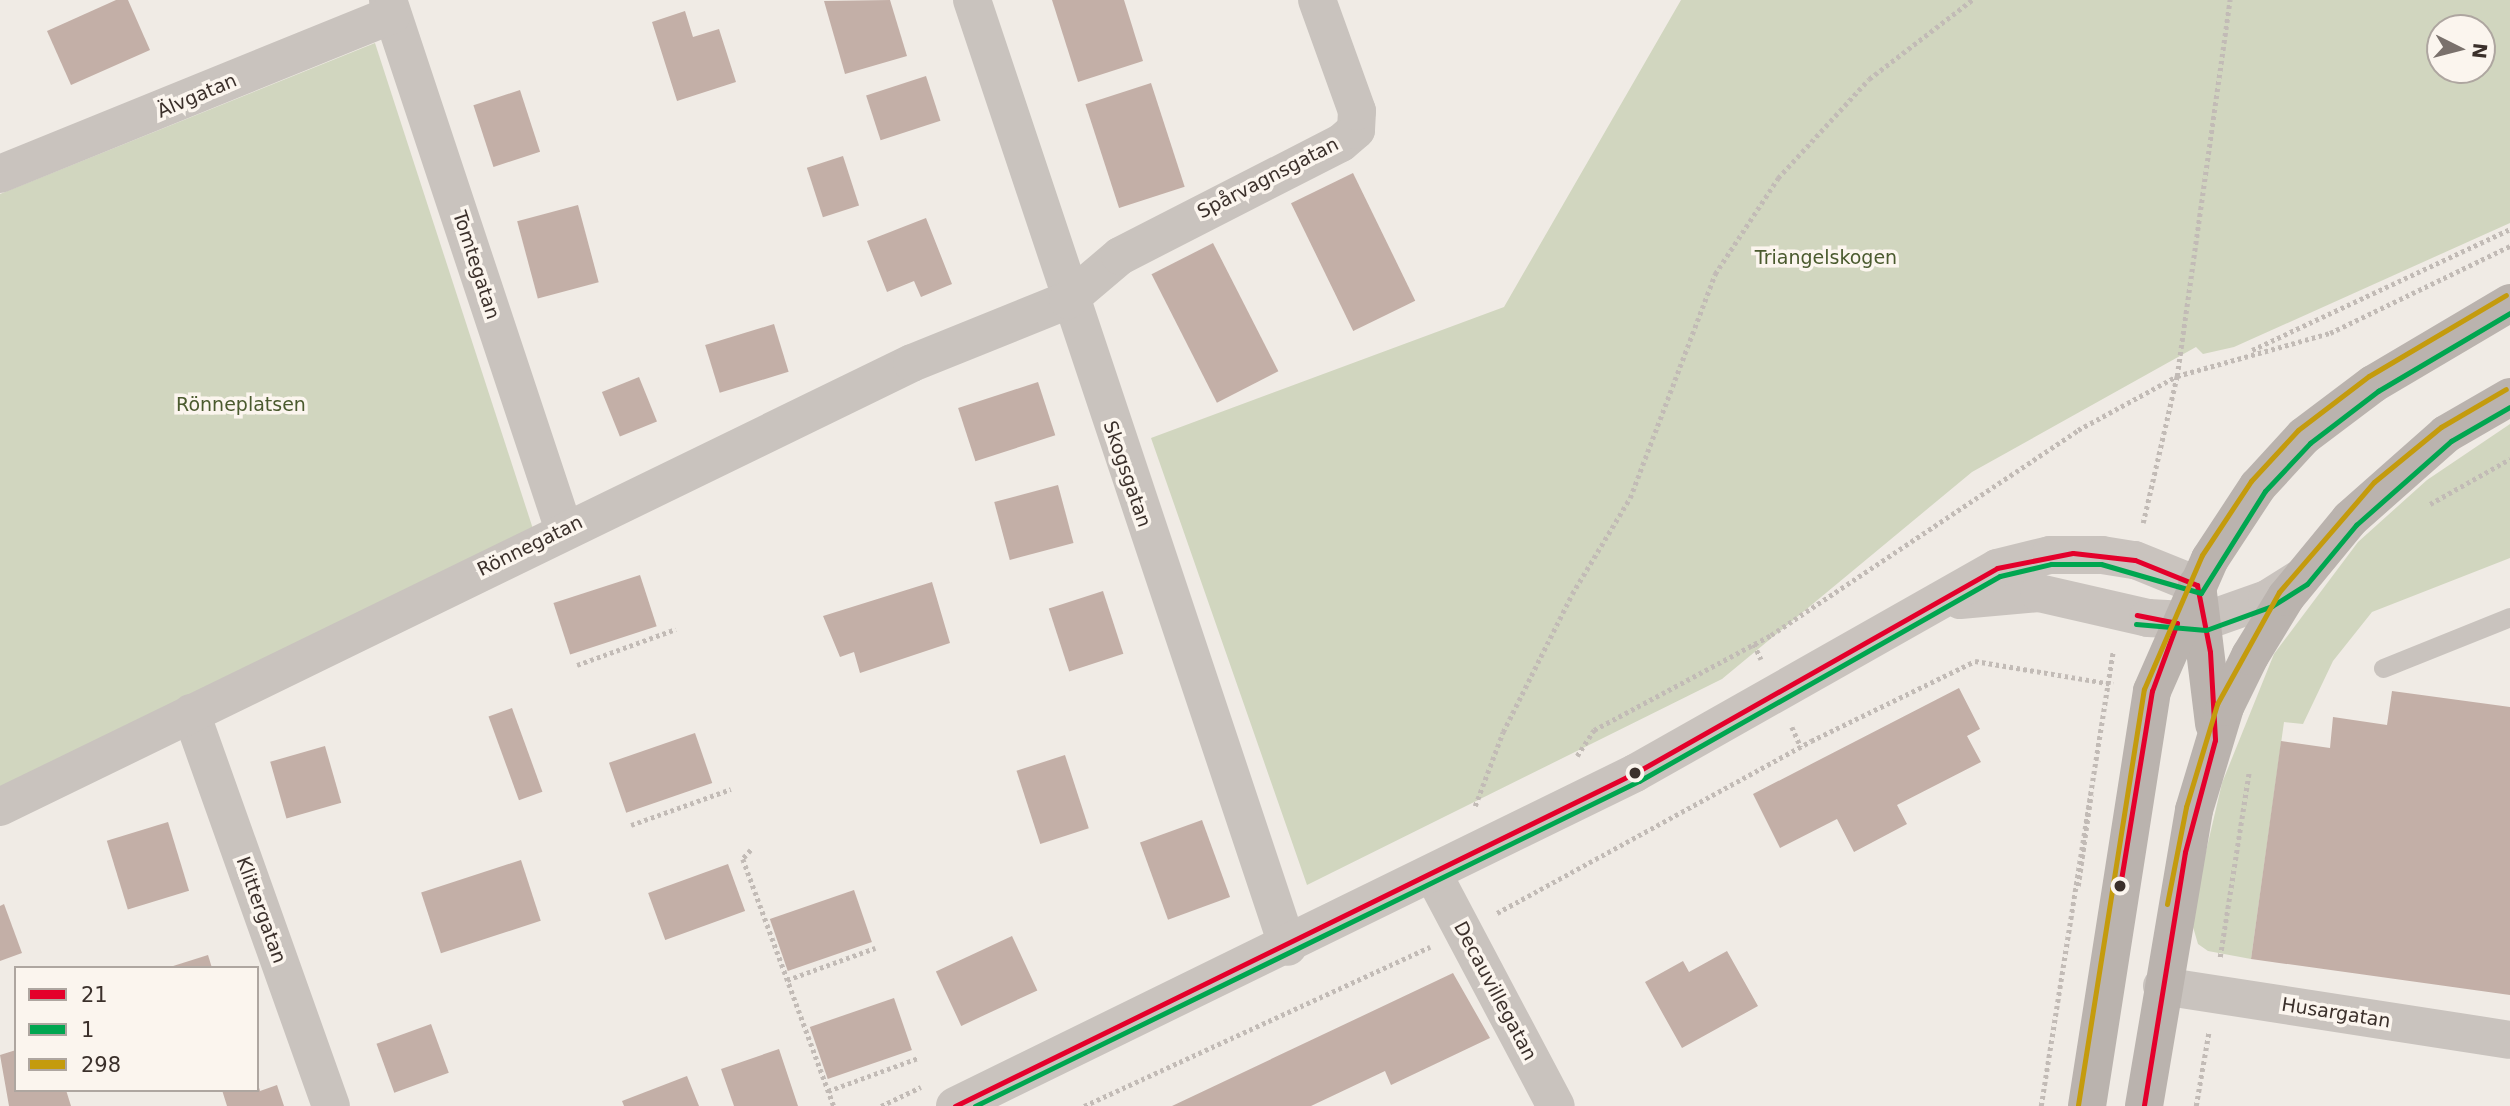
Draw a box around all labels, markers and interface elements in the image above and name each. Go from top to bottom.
north arrow [2426,14,2496,84]
text: N [2468,42,2492,60]
street label: Älvgatan [154,69,240,123]
street label: Spårvagnsgatan [1194,133,1342,223]
street label: Tomtegatan [448,208,504,322]
park label: Triangelskogen [1755,247,1897,269]
park label: Rönneplatsen [176,394,306,416]
street label: Skogsgatan [1098,418,1156,530]
street label: Rönnegatan [474,511,586,581]
unlabelled marker [1628,766,1642,780]
street label: Klittergatan [231,854,291,966]
unlabelled marker [2113,879,2127,893]
street label: Decauvillegatan [1449,918,1541,1064]
legend [14,966,259,1092]
text: 21 [81,983,108,1007]
street label: Husargatan [2280,993,2392,1033]
text: 1 [81,1018,94,1042]
text: 298 [81,1053,121,1077]

